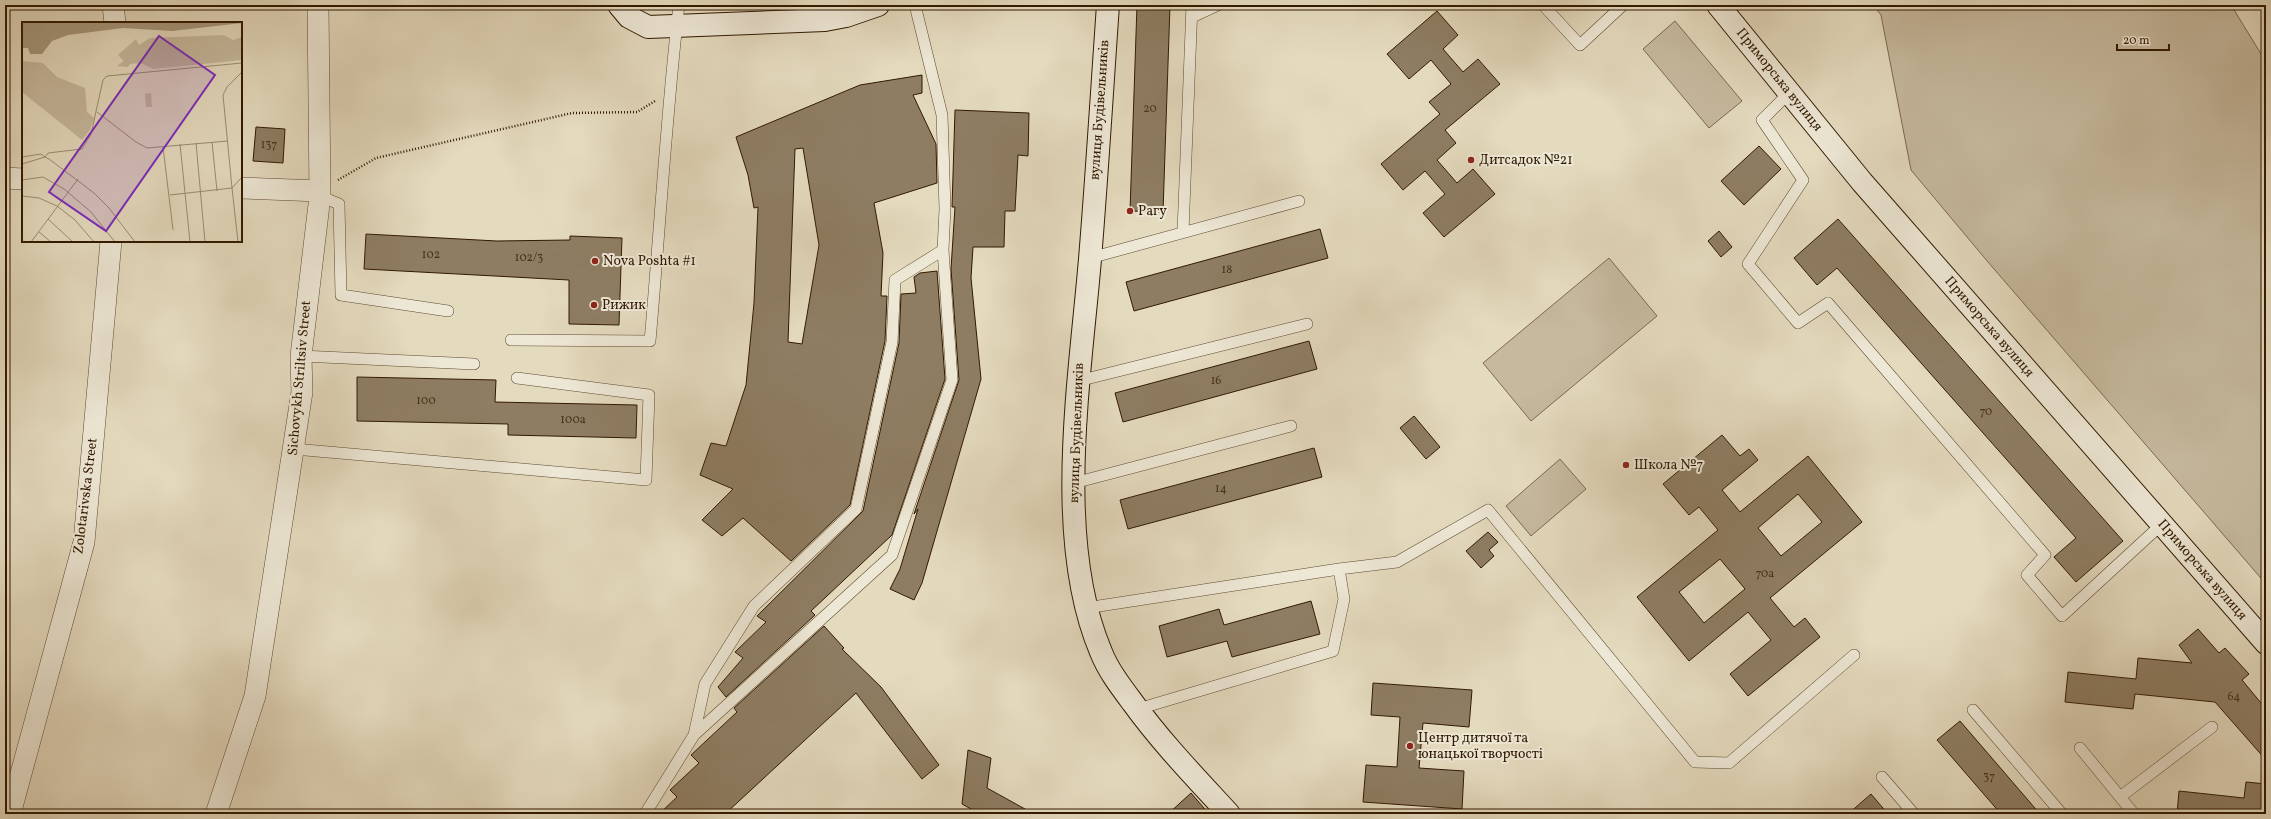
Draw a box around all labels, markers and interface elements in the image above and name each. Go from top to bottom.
inset map [22,22,242,242]
street label: Приморська вулиця [1731,24,1827,136]
scale bar [2117,26,2169,52]
text: 20 m [2123,33,2150,49]
street label: вулиця Будівельників [1086,39,1114,181]
house number: 20 [1143,101,1157,117]
house number: 137 [261,137,277,153]
place label: Дитсадок №21 [1479,151,1573,170]
marker: Дитсадок №21 [1466,155,1476,165]
place label: Рагу [1138,202,1167,221]
marker: Рагу [1125,206,1135,216]
house number: 102 [422,247,440,263]
house number: 102/3 [515,250,543,266]
place label: Nova Poshta #1 [603,252,696,271]
marker: Nova Poshta #1 [590,256,600,266]
house number: 18 [1222,262,1232,278]
street label: Приморська вулиця [1940,272,2038,382]
place label: Рижик [602,296,646,315]
street label: Sichovykh Striltsiv Street [284,300,316,456]
marker: Рижик [589,300,599,310]
street label: вулиця Будівельників [1065,362,1089,504]
house number: 16 [1211,373,1221,389]
house number: 100 [416,393,436,409]
house number: 70 [1980,404,1992,420]
house number: 100а [560,412,586,428]
street label: Zolotarivska Street [69,437,103,555]
place label: Школа №7 [1634,456,1704,475]
marker: Школа №7 [1621,460,1631,470]
house number: 14 [1215,481,1227,497]
street label: Приморська вулиця [2153,515,2251,625]
house number: 70а [1756,566,1774,582]
house number: 64 [2228,689,2240,705]
place label: Центр дитячої та юнацької творчості [1418,729,1543,764]
marker: Центр дитячої та юнацької творчості [1405,741,1415,751]
house number: 37 [1983,769,1995,785]

